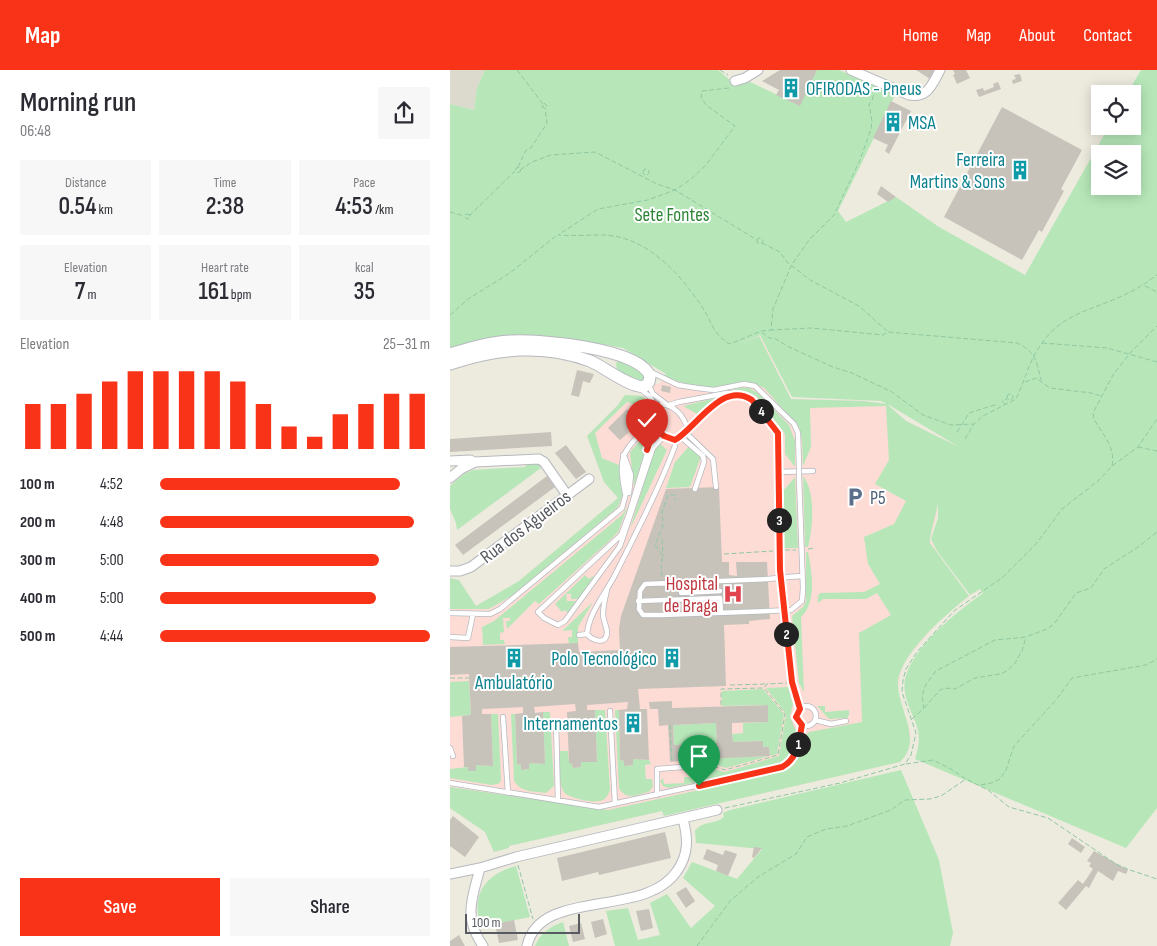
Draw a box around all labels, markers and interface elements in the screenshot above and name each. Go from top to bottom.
text: Map [25,21,60,50]
text: Home [903,25,938,46]
text: Map [966,25,991,46]
text: About [1019,25,1055,46]
text: Contact [1083,25,1132,46]
building icon: OFIRODAS - Pneus [780,77,802,99]
place label: OFIRODAS - Pneus [806,78,922,101]
map controls [1091,85,1141,195]
button: locate [1091,85,1141,135]
text: Morning run [20,86,136,119]
button: share [378,87,430,139]
building icon: MSA [882,111,904,133]
place label: MSA [908,112,936,135]
text: 06:48 [20,122,51,141]
button: layers [1091,145,1141,195]
place label: Ferreira Martins & Sons [910,149,1005,194]
building icon: Ferreira Martins & Sons [1009,159,1031,181]
text: Distance [65,174,106,191]
text: Time [214,174,236,191]
text: Pace [353,174,375,191]
text: 0.54 [58,191,96,222]
text: 2:38 [206,191,244,222]
text: 4:53 [335,191,373,222]
text: km [96,201,113,218]
text: /km [373,201,393,218]
park label: Sete Fontes [634,204,710,227]
text: Elevation [64,259,107,276]
text: Heart rate [201,259,249,276]
text: kcal [355,259,374,276]
text: 7 [75,276,85,307]
text: 161 [199,276,229,307]
text: 35 [354,276,375,307]
text: m [85,286,97,303]
text: bpm [229,286,251,303]
text: Elevation [20,335,69,354]
text: 25–31 m [383,335,430,354]
pin: 4 [748,398,774,424]
pin [626,399,668,450]
text: 4 [758,403,765,420]
icon: check [633,406,661,434]
text: 100 m [20,475,55,494]
text: 4:52 [100,475,123,494]
street label: Rua dos Agueiros [476,486,576,569]
parking icon: P5 [844,486,866,508]
place label: P5 [870,487,886,510]
pin: 3 [766,508,792,532]
text: 3 [776,512,783,529]
text: 200 m [20,513,55,532]
text: 4:48 [100,513,123,532]
text: 300 m [20,551,56,570]
text: 5:00 [100,551,124,570]
place label: Hospital de Braga [664,573,718,618]
hospital icon: Hospital de Braga [722,583,744,605]
text: 400 m [20,589,56,608]
text: 5:00 [100,589,124,608]
pin: 2 [774,622,798,646]
text: 2 [783,626,790,643]
text: 500 m [20,627,55,646]
text: 4:44 [100,627,123,646]
building icon: Ambulatório [503,647,525,669]
building icon: Polo Tecnológico [661,647,683,669]
place label: Polo Tecnológico [551,648,657,671]
place label: Ambulatório [474,672,553,695]
building icon: Internamentos [622,712,644,734]
place label: Internamentos [523,713,618,736]
pin: 1 [786,732,810,756]
pin [678,735,720,786]
text: 1 [796,736,801,753]
icon: arrive [685,742,713,770]
button: Save [20,878,220,936]
button: Share [230,878,430,936]
scale bar [465,911,580,934]
text: 100 m [472,914,501,931]

